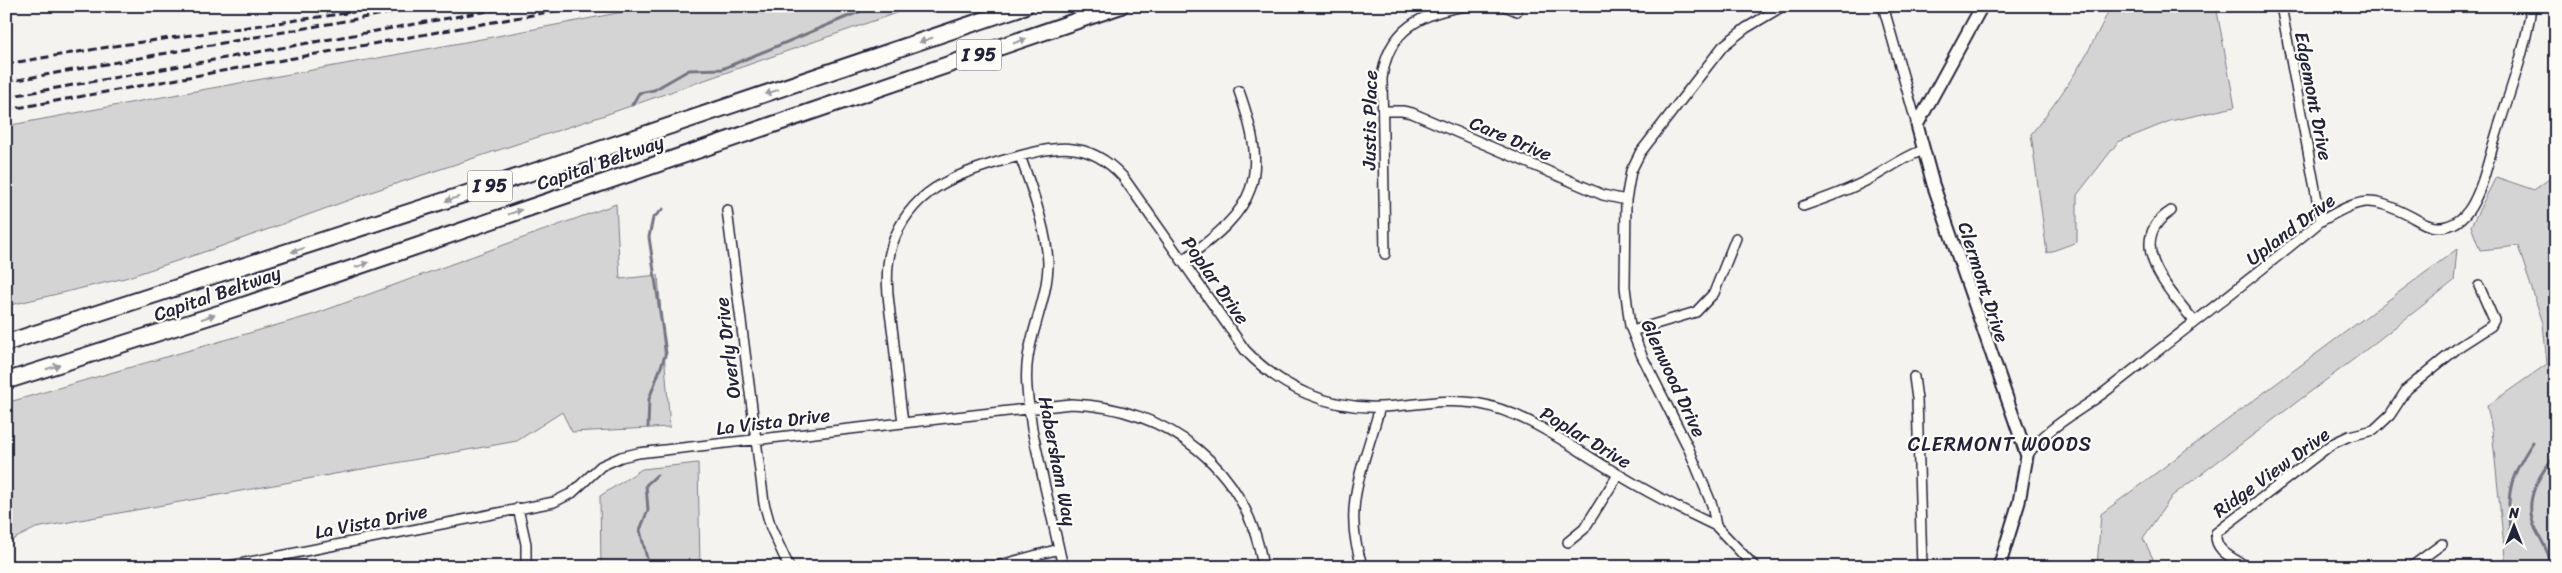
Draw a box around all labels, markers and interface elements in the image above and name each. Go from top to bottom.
street label: Edgemont Drive [2285,29,2342,164]
one-way arrow [918,36,933,44]
one-way arrow [1013,37,1028,45]
road number: I 95 [956,40,1002,70]
street label: Justis Place [1352,70,1387,171]
one-way arrow [765,89,780,96]
street label: Care Drive [1464,106,1557,171]
street label: Capital Beltway [532,125,668,200]
road number: I 95 [468,170,512,202]
street label: Upland Drive [2238,185,2342,274]
one-way arrow [444,195,459,203]
one-way arrow [508,208,523,215]
street label: Clermont Drive [1948,217,2019,347]
street label: Poplar Drive [1173,229,1258,332]
one-way arrow [290,246,305,254]
street label: Capital Beltway [149,256,285,331]
one-way arrow [354,261,369,268]
street label: Overly Drive [705,295,750,401]
one-way arrow [200,313,215,321]
street label: Glenwood Drive [1632,314,1716,443]
one-way arrow [46,362,61,370]
street label: Habersham Way [1029,393,1086,529]
street label: Poplar Drive [1534,397,1638,478]
street label: La Vista Drive [714,398,832,445]
street label: Ridge View Drive [2206,419,2337,526]
district label: CLERMONT WOODS [1908,427,2092,462]
street label: La Vista Drive [312,494,431,549]
north arrow [2490,500,2540,550]
text: N [2508,501,2519,526]

